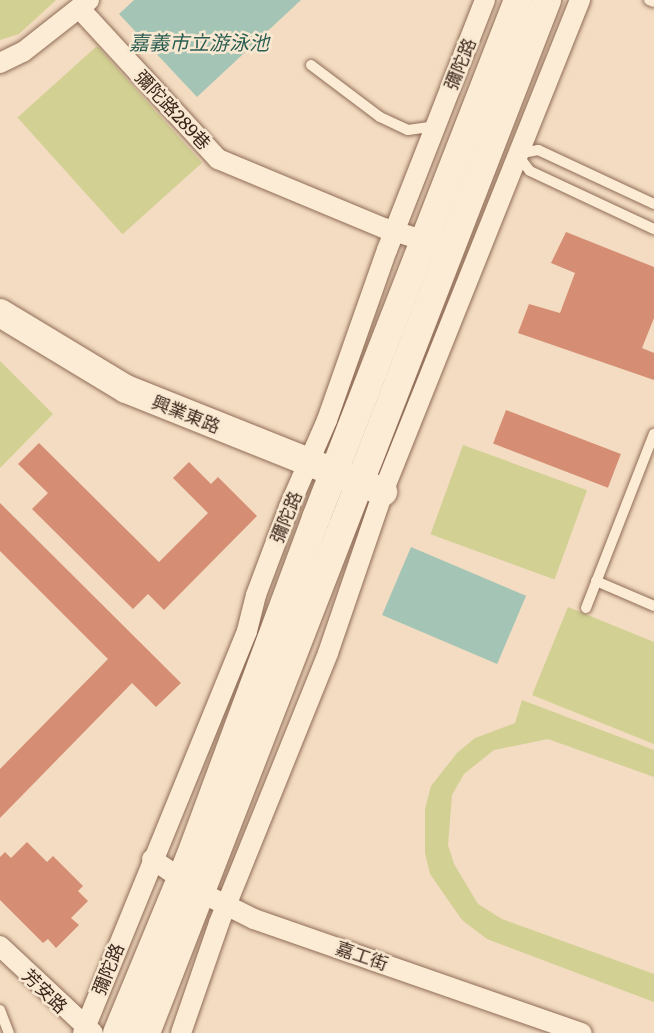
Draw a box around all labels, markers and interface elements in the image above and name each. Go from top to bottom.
water label: 嘉義市立游泳池 [129,29,269,53]
street label: 彌陀路 [440,35,480,93]
street label: 彌陀路289巷 [131,66,215,154]
street label: 興業東路 [149,391,223,437]
street label: 彌陀路 [266,488,306,546]
street label: 嘉工街 [333,937,391,975]
street label: 彌陀路 [88,940,128,998]
street label: 芳安路 [18,964,72,1018]

